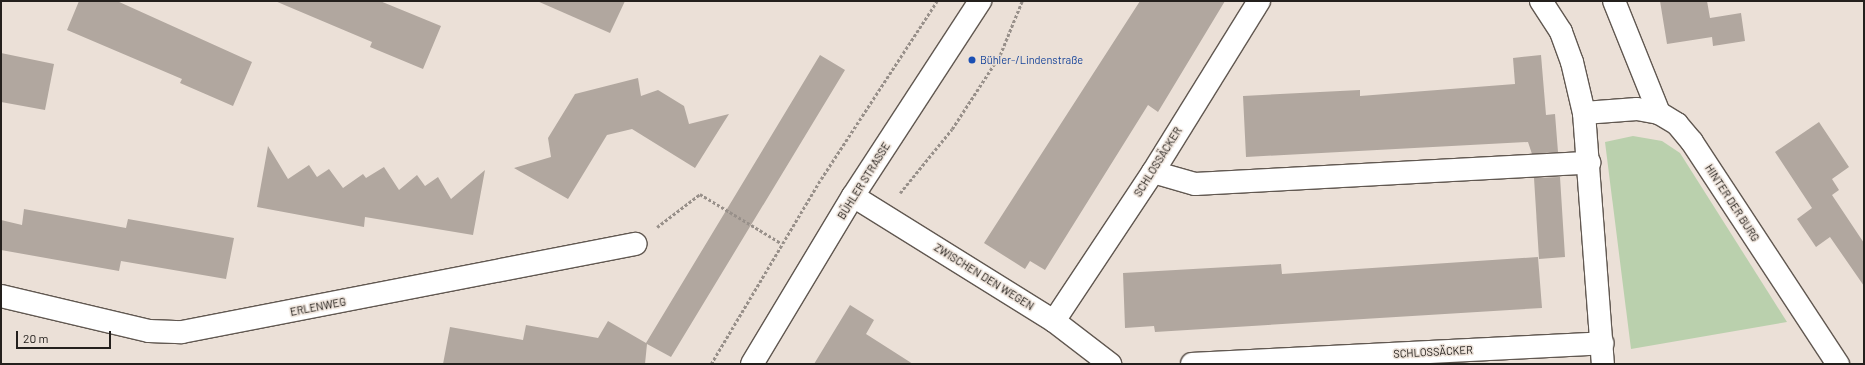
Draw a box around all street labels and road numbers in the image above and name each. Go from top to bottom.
street label: SCHLOSSÄCKER [1131,125,1185,199]
street label: BÜHLER STRASSE [835,140,893,222]
street label: HINTER DER BURG [1702,162,1762,244]
street label: ZWISCHEN DEN WEGEN [932,241,1036,313]
street label: ERLENWEG [289,295,347,319]
street label: SCHLOSSÄCKER [1393,343,1473,361]

